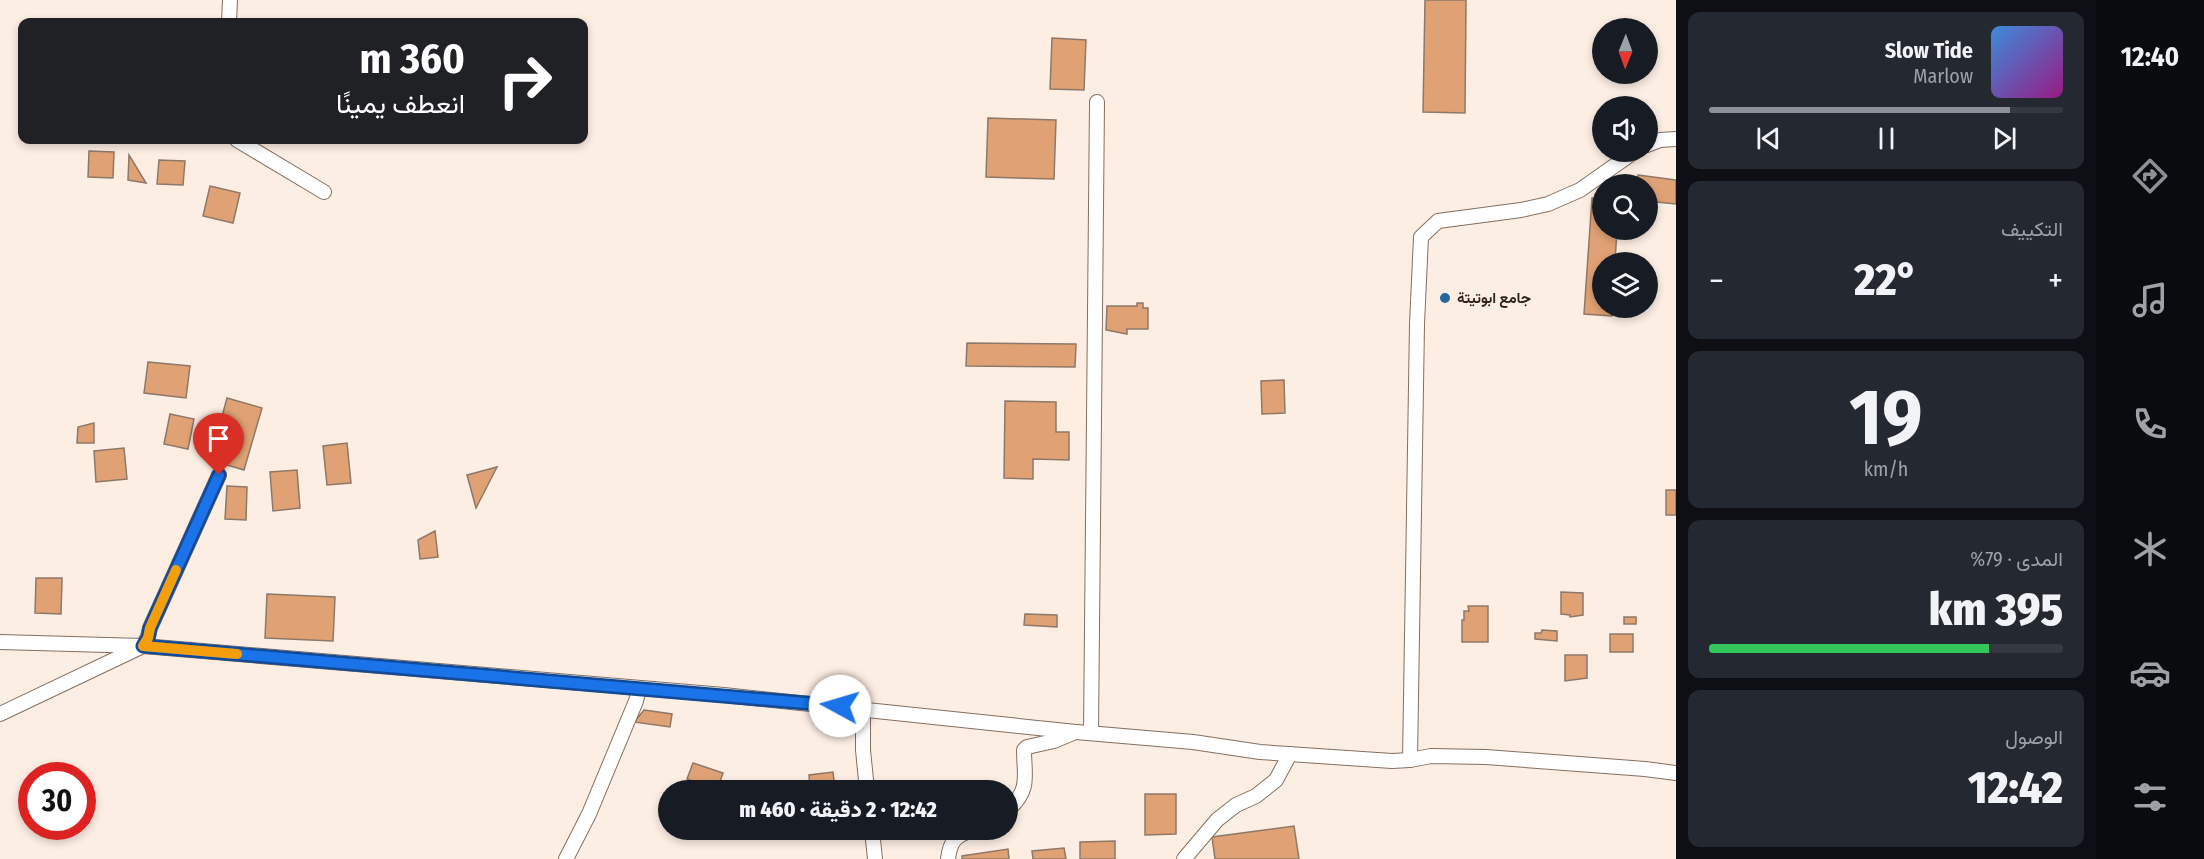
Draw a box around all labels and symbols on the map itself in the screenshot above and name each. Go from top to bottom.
north arrow [1592,18,1658,84]
place label: جامع ابوتيتة [1457,289,1531,308]
marker: جامع ابوتيتة [1438,291,1452,305]
pin [193,413,244,475]
position arrow [808,674,872,738]
speed limit sign: 30 [18,762,96,840]

